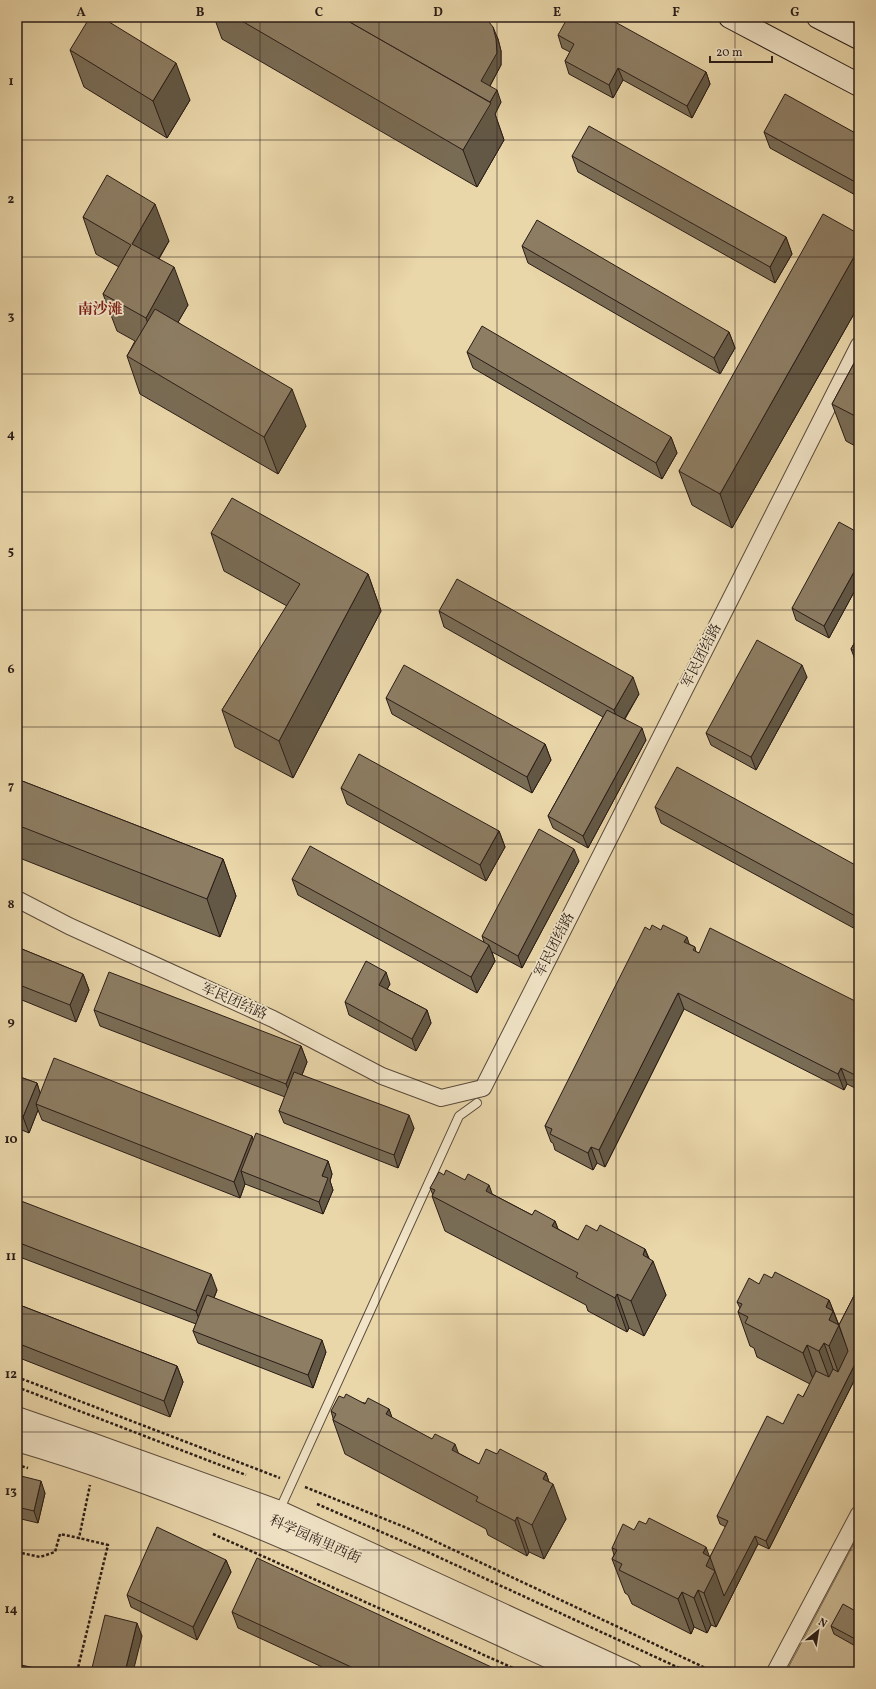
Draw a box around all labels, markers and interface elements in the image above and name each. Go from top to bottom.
text: A [76,4,86,22]
text: B [196,4,205,22]
text: C [315,4,323,22]
text: D [433,4,443,22]
text: E [553,4,561,22]
text: F [672,4,680,22]
text: G [790,4,800,22]
scale bar [710,38,772,64]
text: 20 m [716,45,743,61]
text: 1 [8,73,14,91]
text: 2 [8,191,15,209]
district label: 南沙滩 [77,300,123,321]
text: 3 [8,308,15,326]
text: 4 [7,426,15,444]
text: 5 [8,543,14,561]
street label: 军民团结路 [678,621,726,691]
text: 6 [7,661,15,679]
text: 7 [8,778,14,796]
text: 8 [7,896,15,914]
street label: 军民团结路 [531,910,579,980]
street label: 军民团结路 [198,979,270,1025]
text: 9 [7,1013,15,1031]
text: 10 [4,1131,18,1149]
text: 11 [6,1248,16,1266]
text: 12 [5,1366,17,1384]
text: 13 [5,1483,17,1501]
street label: 科学园南里西街 [266,1511,364,1569]
text: 14 [4,1601,18,1619]
north arrow [798,1611,838,1651]
text: N [815,1615,829,1632]

